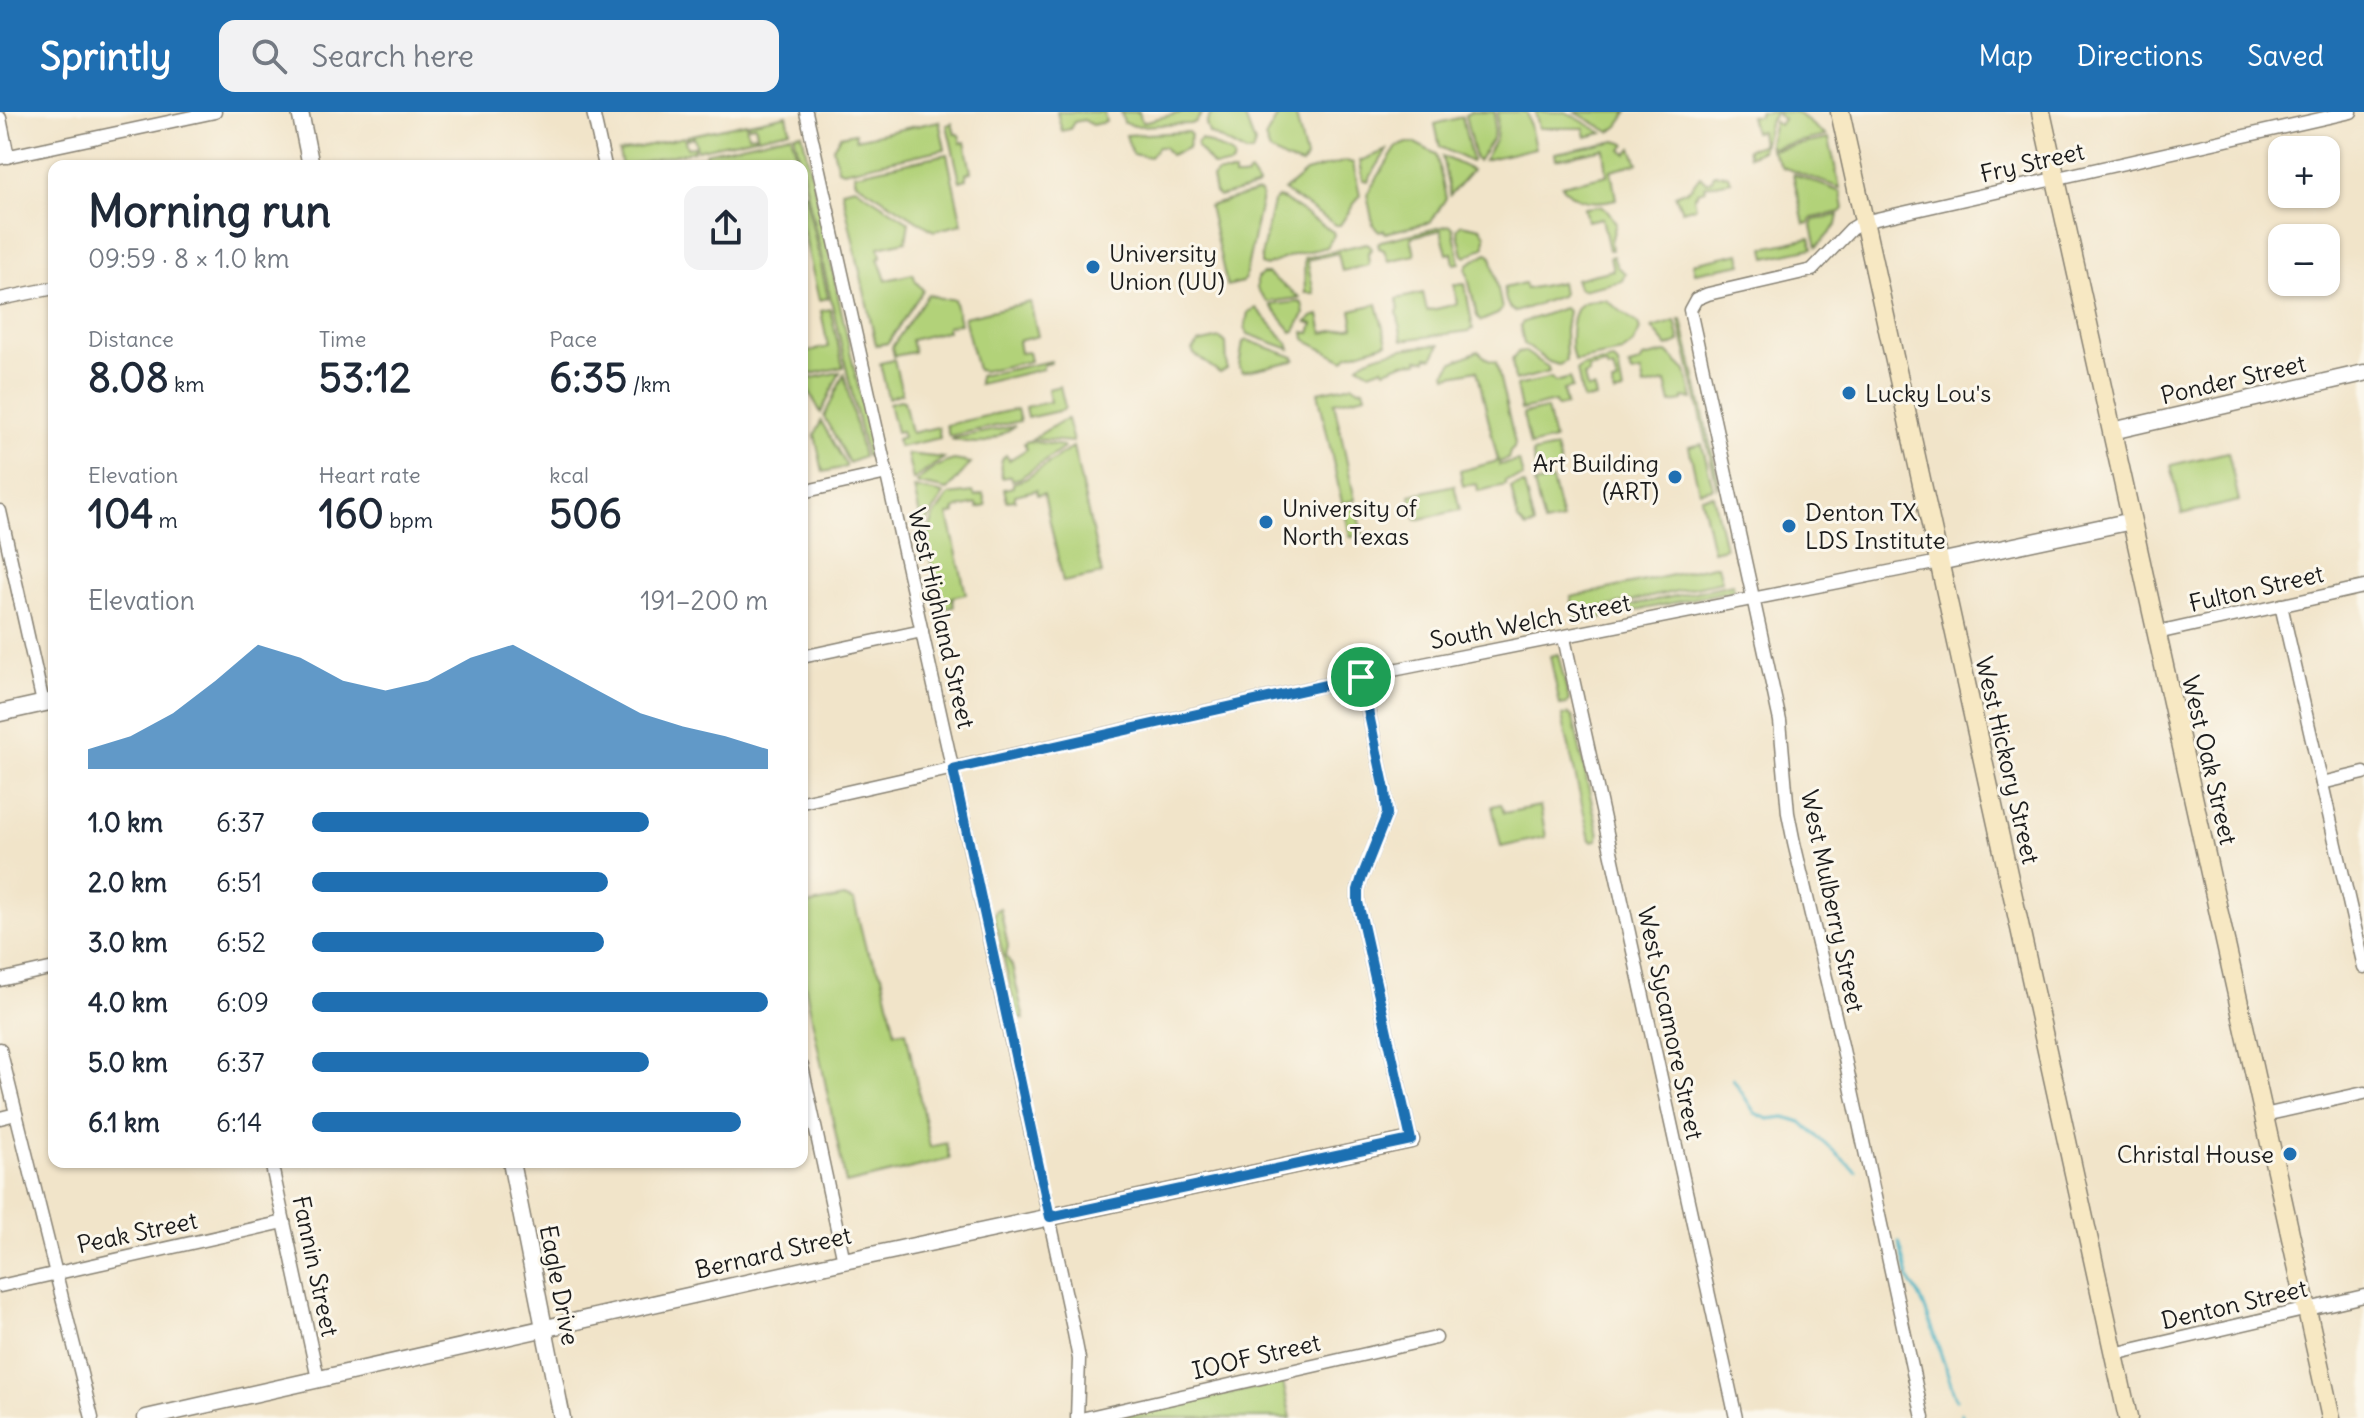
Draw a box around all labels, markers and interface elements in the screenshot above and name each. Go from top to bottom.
search box [219,20,779,92]
text: Sprintly [40,33,171,80]
icon: search [247,34,291,78]
text: Search here [311,37,474,75]
text: Map [1978,38,2033,74]
text: Directions [2077,38,2203,74]
text: Saved [2247,38,2324,74]
street label: Fry Street [1977,135,2087,189]
map controls [2268,136,2340,296]
button: + [2268,136,2340,208]
text: Morning run [88,184,331,239]
button: share [684,186,768,270]
button: − [2268,224,2340,296]
place label: University Union (UU) [1109,238,1225,296]
text: 09:59 · 8 × 1.0 km [88,242,290,275]
marker: University Union (UU) [1084,258,1102,276]
text: Distance [88,325,174,353]
text: Time [319,325,366,353]
text: Pace [549,325,597,353]
street label: Ponder Street [2158,348,2308,410]
text: 8.08 [88,353,169,403]
text: 53:12 [319,353,411,403]
text: 6:35 [549,353,627,403]
text: km [169,370,204,398]
text: /km [627,370,671,398]
place label: Lucky Lou's [1865,378,1991,408]
marker: Lucky Lou's [1840,384,1858,402]
place label: Art Building (ART) [1533,448,1659,506]
text: Elevation [88,461,178,489]
text: Heart rate [319,461,421,489]
text: kcal [549,461,589,489]
marker: Art Building (ART) [1666,468,1684,486]
text: 104 [88,489,153,539]
text: 160 [319,489,384,539]
text: 506 [549,489,622,539]
place label: University of North Texas [1282,493,1418,551]
place label: Denton TX LDS Institute [1805,497,1946,555]
street label: West Highland Street [902,505,982,731]
text: m [153,506,178,534]
text: bpm [384,506,433,534]
marker: University of North Texas [1257,513,1275,531]
marker: Denton TX LDS Institute [1780,517,1798,535]
street label: Fulton Street [2186,558,2326,618]
text: Elevation [88,584,195,617]
text: 191–200 m [640,584,768,617]
street label: South Welch Street [1427,587,1633,655]
pin [1327,643,1395,711]
street label: West Hickory Street [1970,653,2046,867]
icon: arrive [1339,655,1383,699]
street label: West Oak Street [2176,672,2244,848]
street label: West Mulberry Street [1795,787,1871,1015]
text: 1.0 km [88,806,163,839]
text: 6:37 [216,806,264,839]
text: 2.0 km [88,866,167,899]
text: 6:51 [216,866,262,899]
street label: West Sycamore Street [1632,904,1710,1142]
text: 3.0 km [88,926,168,959]
text: 6:52 [216,926,266,959]
text: 4.0 km [88,986,168,1019]
text: 6:09 [216,986,269,1019]
text: 5.0 km [88,1046,168,1079]
text: 6:37 [216,1046,264,1079]
text: 6.1 km [88,1106,160,1139]
text: 6:14 [216,1106,262,1139]
place label: Christal House [2117,1139,2274,1169]
marker: Christal House [2281,1145,2299,1163]
street label: Fannin Street [286,1193,346,1339]
street label: Peak Street [74,1205,200,1259]
street label: Bernard Street [692,1219,854,1285]
street label: Eagle Drive [534,1222,586,1348]
street label: Denton Street [2158,1273,2310,1335]
street label: IOOF Street [1189,1327,1323,1385]

